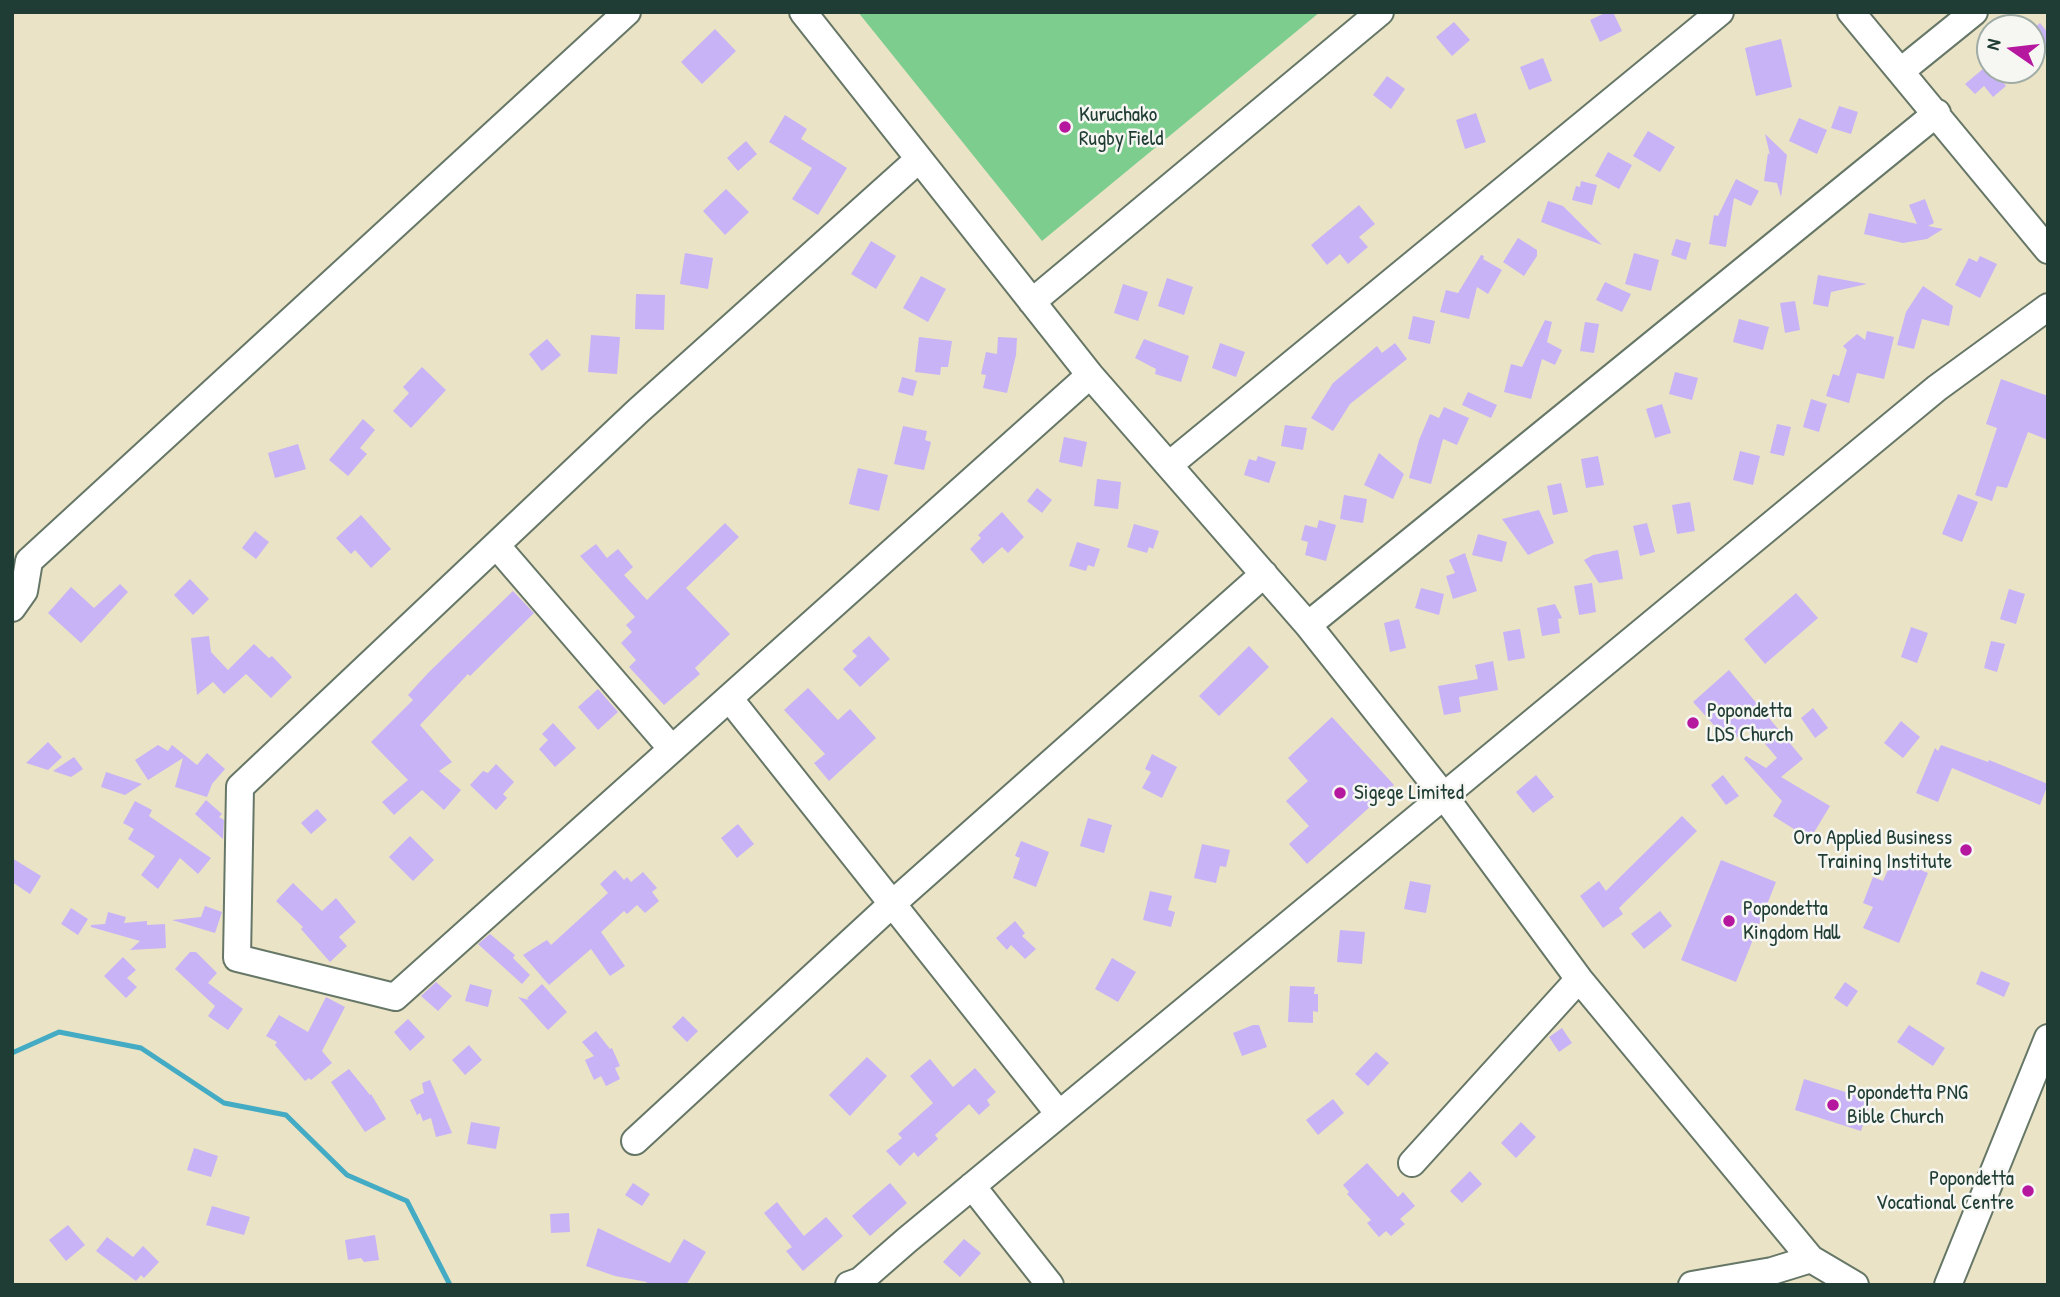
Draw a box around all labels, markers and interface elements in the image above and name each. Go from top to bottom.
north arrow [1976,14,2046,84]
text: N [1979,36,2006,52]
place label: Kuruchako Rugby Field [1079,102,1163,152]
marker: Kuruchako Rugby Field [1057,119,1073,135]
place label: Popondetta LDS Church [1707,698,1793,748]
marker: Popondetta LDS Church [1685,715,1701,731]
place label: Sigege Limited [1354,780,1464,806]
marker: Sigege Limited [1332,785,1348,801]
place label: Oro Applied Business Training Institute [1793,825,1952,875]
marker: Oro Applied Business Training Institute [1958,842,1974,858]
place label: Popondetta Kingdom Hall [1743,896,1840,946]
marker: Popondetta Kingdom Hall [1721,913,1737,929]
place label: Popondetta PNG Bible Church [1847,1080,1968,1130]
marker: Popondetta PNG Bible Church [1825,1097,1841,1113]
place label: Popondetta Vocational Centre [1876,1166,2014,1216]
marker: Popondetta Vocational Centre [2020,1183,2036,1199]

